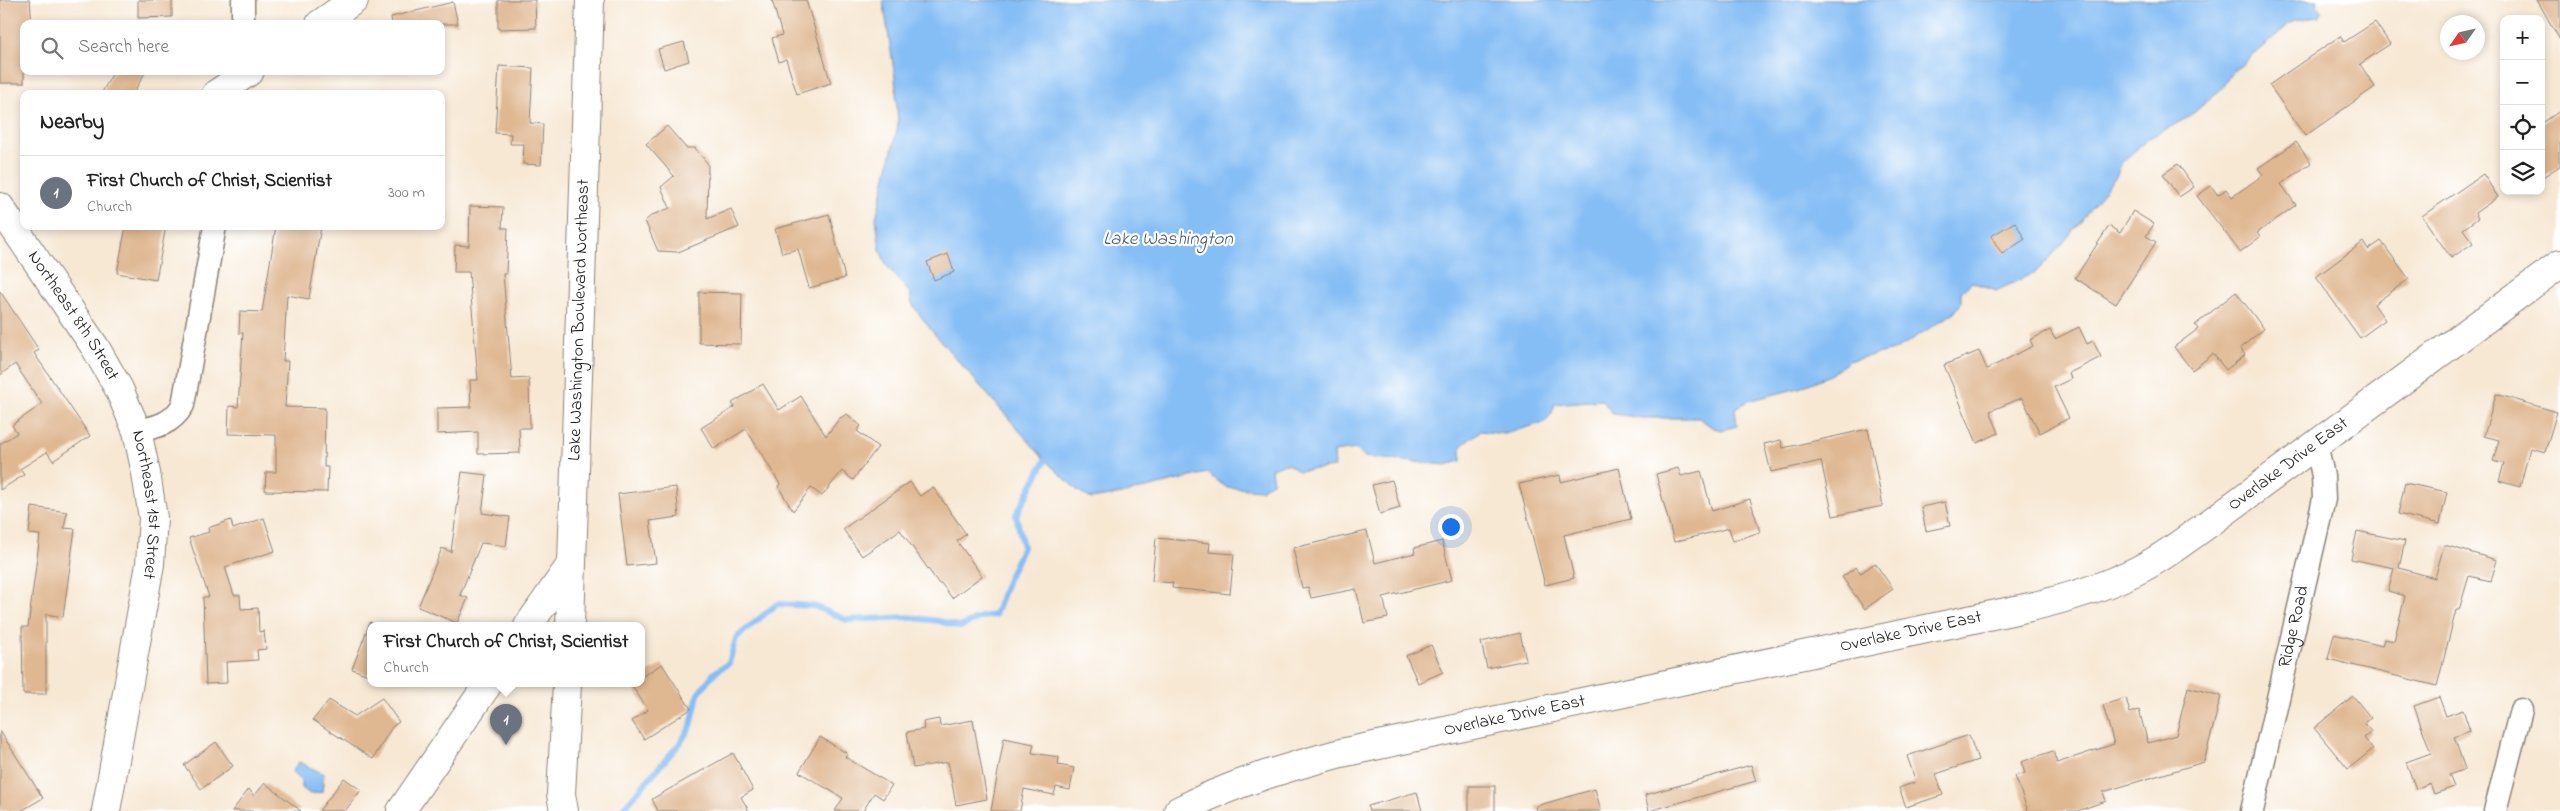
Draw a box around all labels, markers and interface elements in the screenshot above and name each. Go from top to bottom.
north arrow [2440,15,2485,60]
map controls [2500,15,2545,195]
button: + [2500,15,2545,60]
search box [20,20,445,75]
icon: search [38,34,66,62]
text: Search here [78,34,169,61]
button: − [2500,60,2545,105]
button: locate [2500,105,2545,150]
text: Nearby [40,108,104,138]
button: layers [2500,150,2545,195]
text: First Church of Christ, Scientist [87,168,332,195]
street label: Lake Washington Boulevard Northeast [562,179,597,461]
text: 1 [53,181,59,205]
text: 300 m [388,181,425,205]
text: Church [87,195,132,219]
water label: Lake Washington [1103,226,1233,254]
street label: Northeast 8th Street [21,246,125,386]
street label: Overlake Drive East [2223,411,2354,518]
street label: Northeast 1st Street [124,428,166,581]
your location [1438,514,1464,540]
street label: Ridge Road [2272,583,2317,670]
street label: Overlake Drive East [1838,605,1984,660]
popup [367,622,645,687]
text: First Church of Christ, Scientist [384,629,628,656]
text: Church [384,656,429,680]
street label: Overlake Drive East [1442,689,1588,744]
pin: 1 [490,704,522,745]

